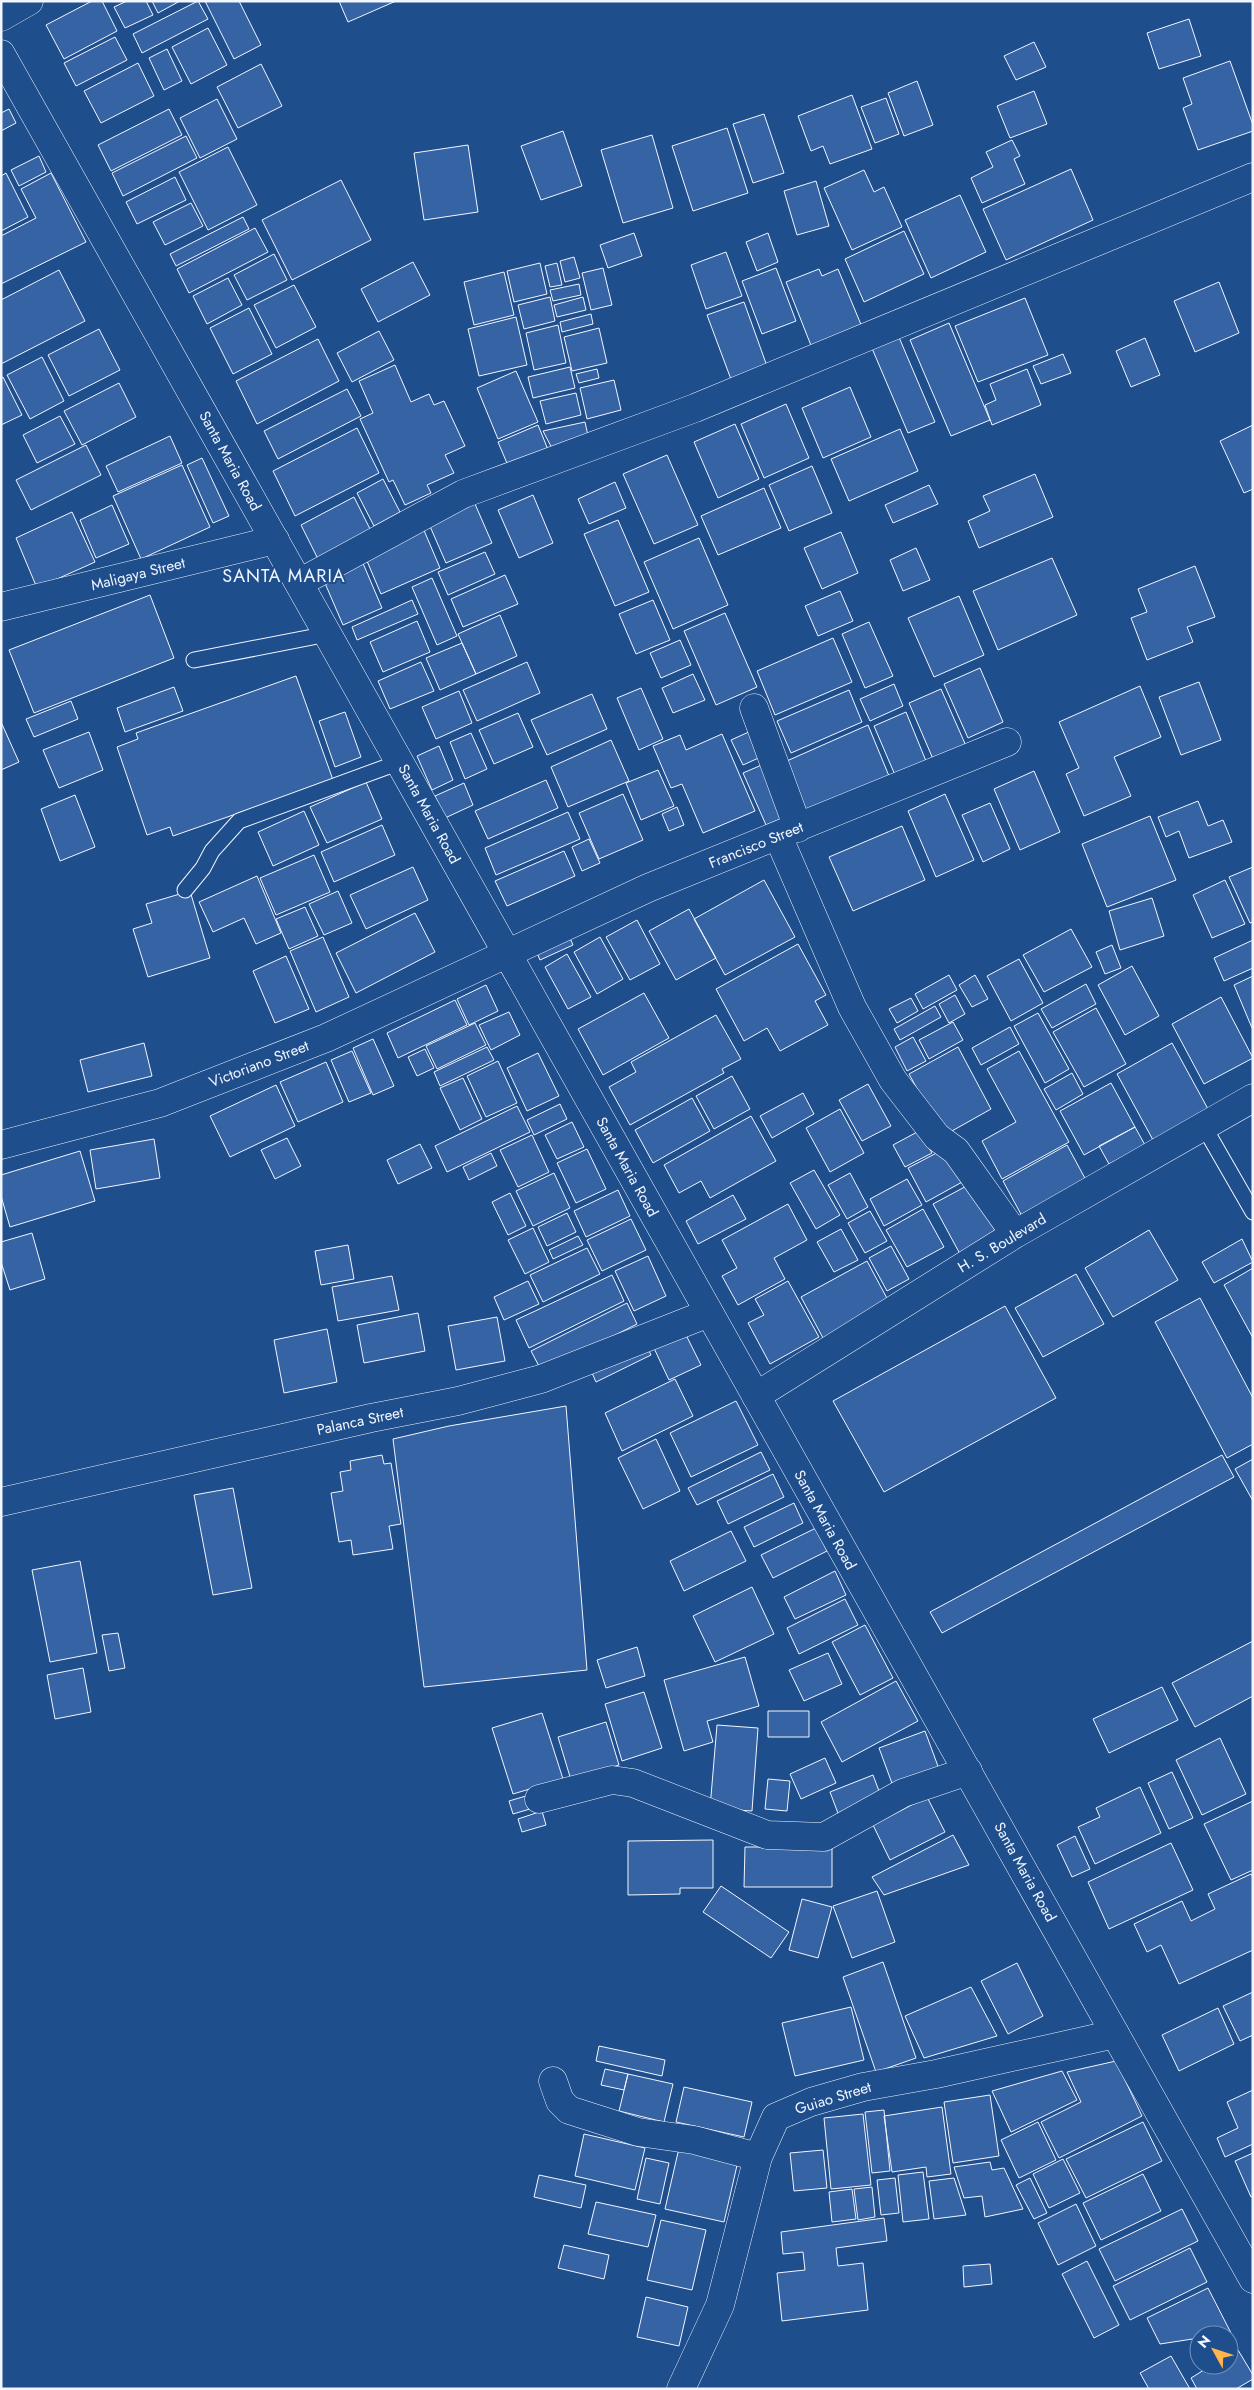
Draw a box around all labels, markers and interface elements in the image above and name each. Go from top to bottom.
street label: Santa Maria Road [193,407,267,515]
street label: Maligaya Street [89,552,188,596]
district label: SANTA MARIA [222,563,346,589]
street label: Santa Maria Road [392,760,466,868]
street label: Francisco Street [705,816,807,874]
street label: Victoriano Street [206,1035,312,1093]
street label: Santa Maria Road [590,1113,664,1221]
street label: H. S. Boulevard [954,1208,1050,1278]
street label: Palanca Street [315,1401,406,1441]
street label: Santa Maria Road [788,1466,862,1574]
street label: Santa Maria Road [988,1818,1062,1926]
street label: Guiao Street [792,2076,874,2120]
north arrow [1189,2325,1239,2375]
text: N [1193,2331,1215,2352]

